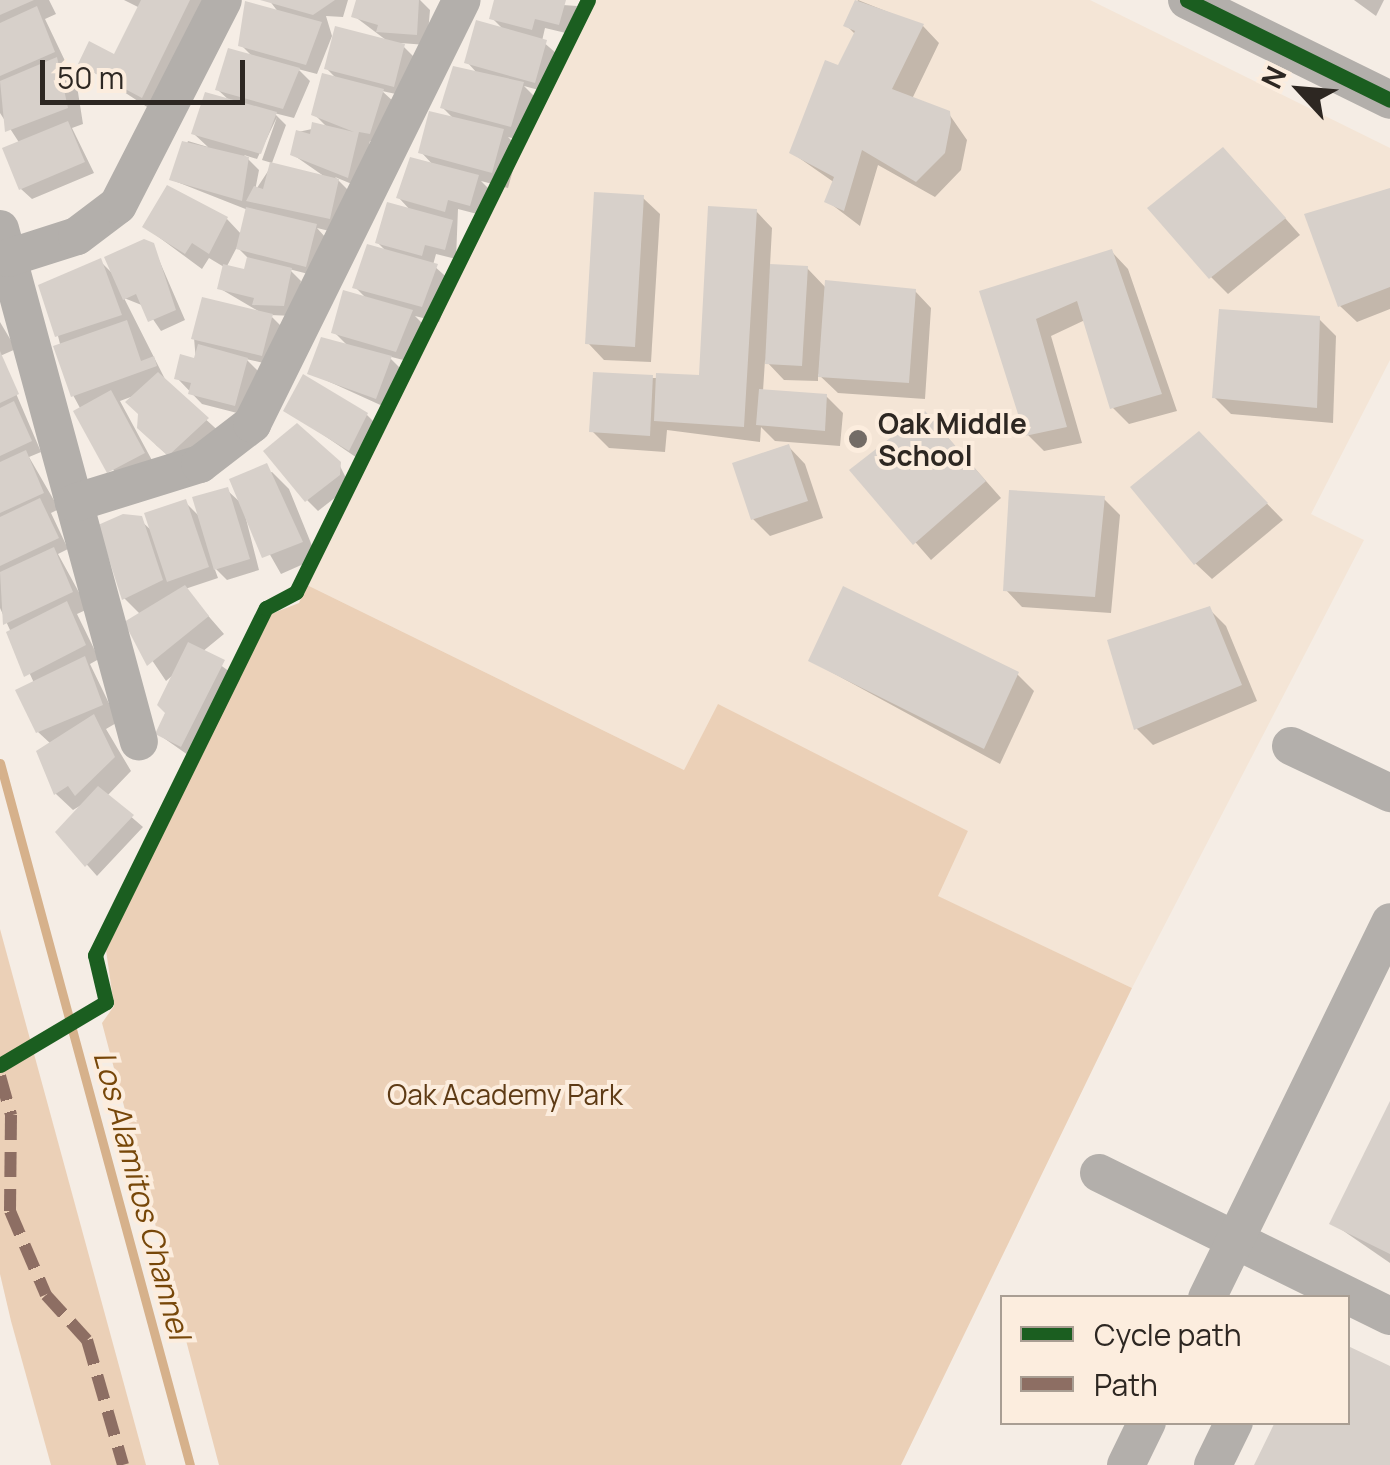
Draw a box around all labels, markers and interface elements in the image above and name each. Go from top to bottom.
scale bar [45,40,250,102]
north arrow [1250,40,1350,140]
text: 50 m [57,57,124,98]
text: N [1252,59,1295,94]
place label: Oak Middle School [878,406,1027,472]
marker: Oak Middle School [847,428,869,450]
water label: Los Alamitos Channel [86,1047,198,1343]
park label: Oak Academy Park [387,1077,623,1111]
legend [1000,1295,1350,1425]
text: Cycle path [1094,1314,1242,1355]
text: Path [1094,1364,1158,1405]

